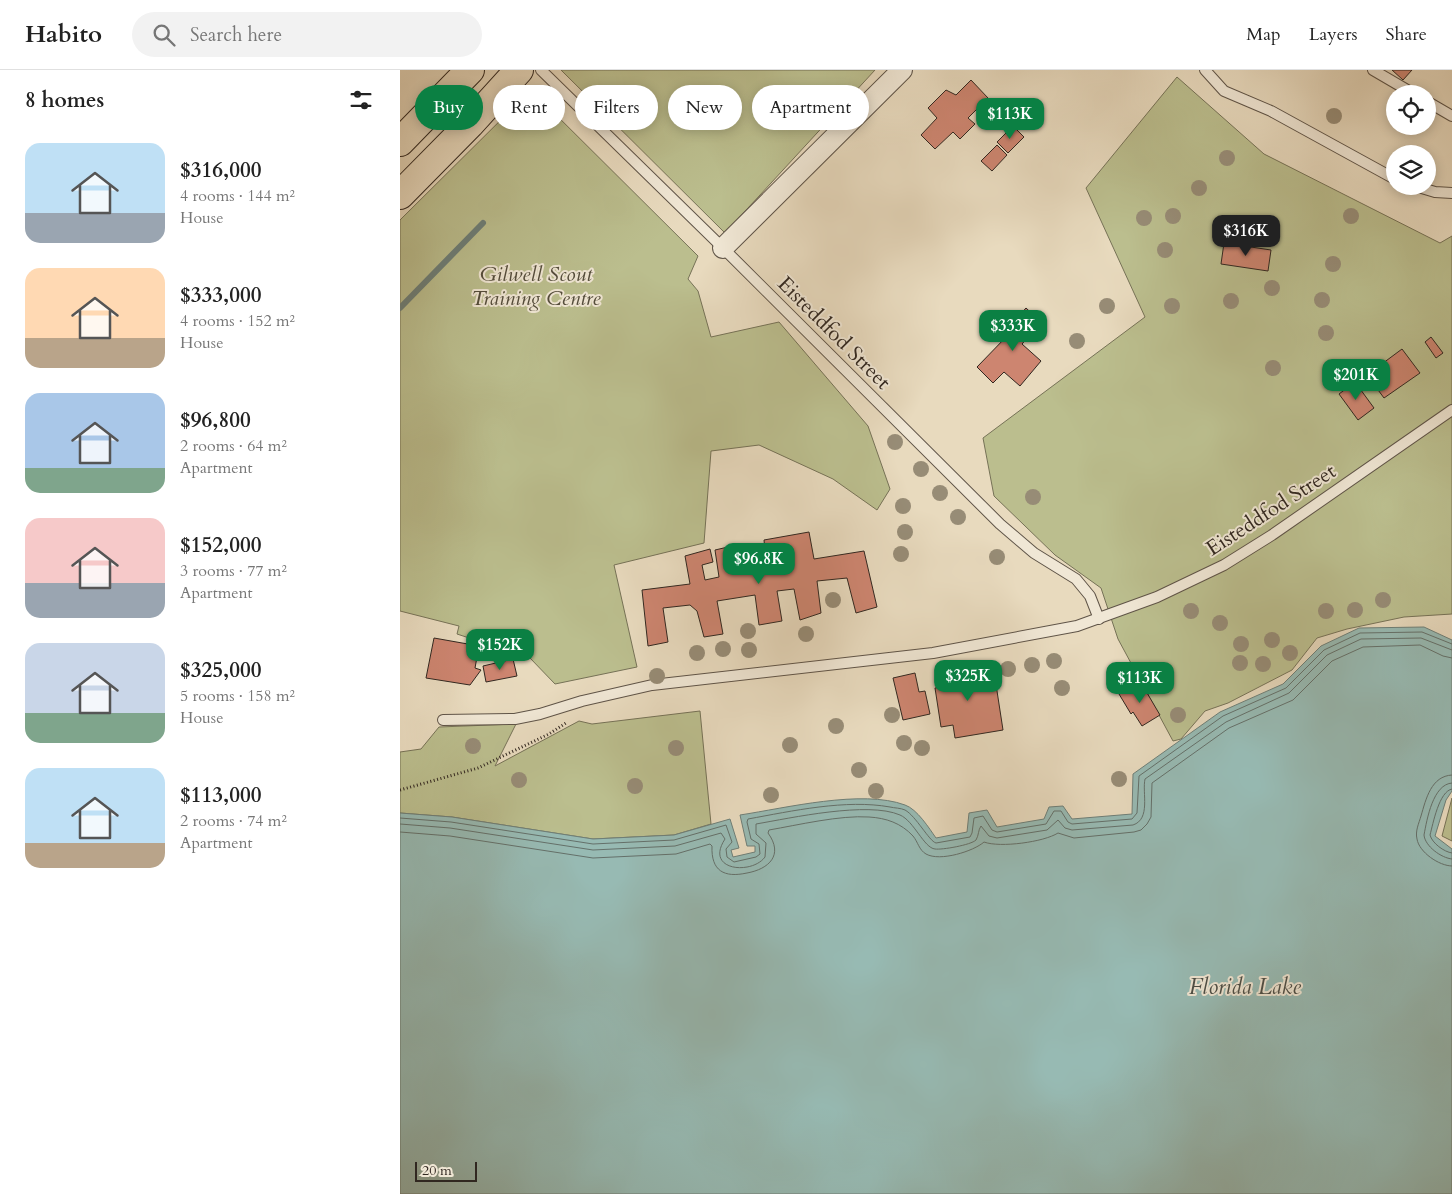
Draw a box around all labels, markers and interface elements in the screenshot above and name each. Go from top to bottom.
search box [132,12,482,57]
text: Habito [25,18,102,51]
icon: search [150,21,178,49]
text: Search here [190,22,282,48]
text: Map [1246,22,1281,47]
text: Layers [1309,22,1358,47]
text: Share [1386,22,1427,47]
chip: Buy [415,85,483,130]
chip: Rent [493,85,565,130]
chip: Filters [575,85,658,130]
chip: New [668,85,742,130]
chip: Apartment [752,85,869,130]
map controls [1386,85,1436,195]
button: locate [1386,85,1436,135]
text: 8 homes [25,86,104,115]
icon: filters [347,86,375,114]
pin: $113K [975,98,1045,140]
text: $113K [987,103,1033,125]
button: layers [1386,145,1436,195]
text: $316,000 [180,156,261,185]
icon: home [65,163,125,223]
text: 4 rooms · 144 m² [180,185,295,207]
text: House [180,207,223,229]
pin: $316K [1211,214,1281,257]
text: $316K [1223,220,1269,242]
park label: Gilwell Scout Training Centre [471,260,602,313]
street label: Eisteddfod Street [771,270,897,396]
text: $333,000 [180,281,261,310]
icon: home [65,288,125,348]
text: 4 rooms · 152 m² [180,310,295,332]
pin: $333K [978,310,1048,352]
text: $333K [990,315,1036,337]
text: House [180,332,223,354]
pin: $201K [1321,358,1391,401]
text: $201K [1333,364,1379,386]
text: $96,800 [180,406,251,435]
icon: home [65,413,125,473]
text: 2 rooms · 64 m² [180,435,287,457]
text: Apartment [180,457,253,479]
street label: Eisteddfod Street [1200,457,1342,563]
text: $152,000 [180,531,261,560]
icon: home [65,538,125,598]
pin: $96.8K [718,542,800,585]
text: $96.8K [734,548,784,570]
text: 3 rooms · 77 m² [180,560,287,582]
text: Apartment [180,582,253,604]
pin: $152K [465,628,535,671]
text: $152K [477,634,523,656]
text: $325,000 [180,656,261,685]
pin: $325K [933,660,1003,702]
pin: $113K [1105,662,1175,704]
icon: home [65,663,125,723]
text: $325K [945,665,991,687]
text: $113K [1117,667,1163,689]
text: 5 rooms · 158 m² [180,685,295,707]
text: House [180,707,223,729]
text: $113,000 [180,781,261,810]
icon: home [65,788,125,848]
text: 2 rooms · 74 m² [180,810,287,832]
text: Apartment [180,832,253,854]
water label: Florida Lake [1189,972,1301,1002]
scale bar [415,1159,478,1182]
text: 20 m [422,1161,452,1180]

